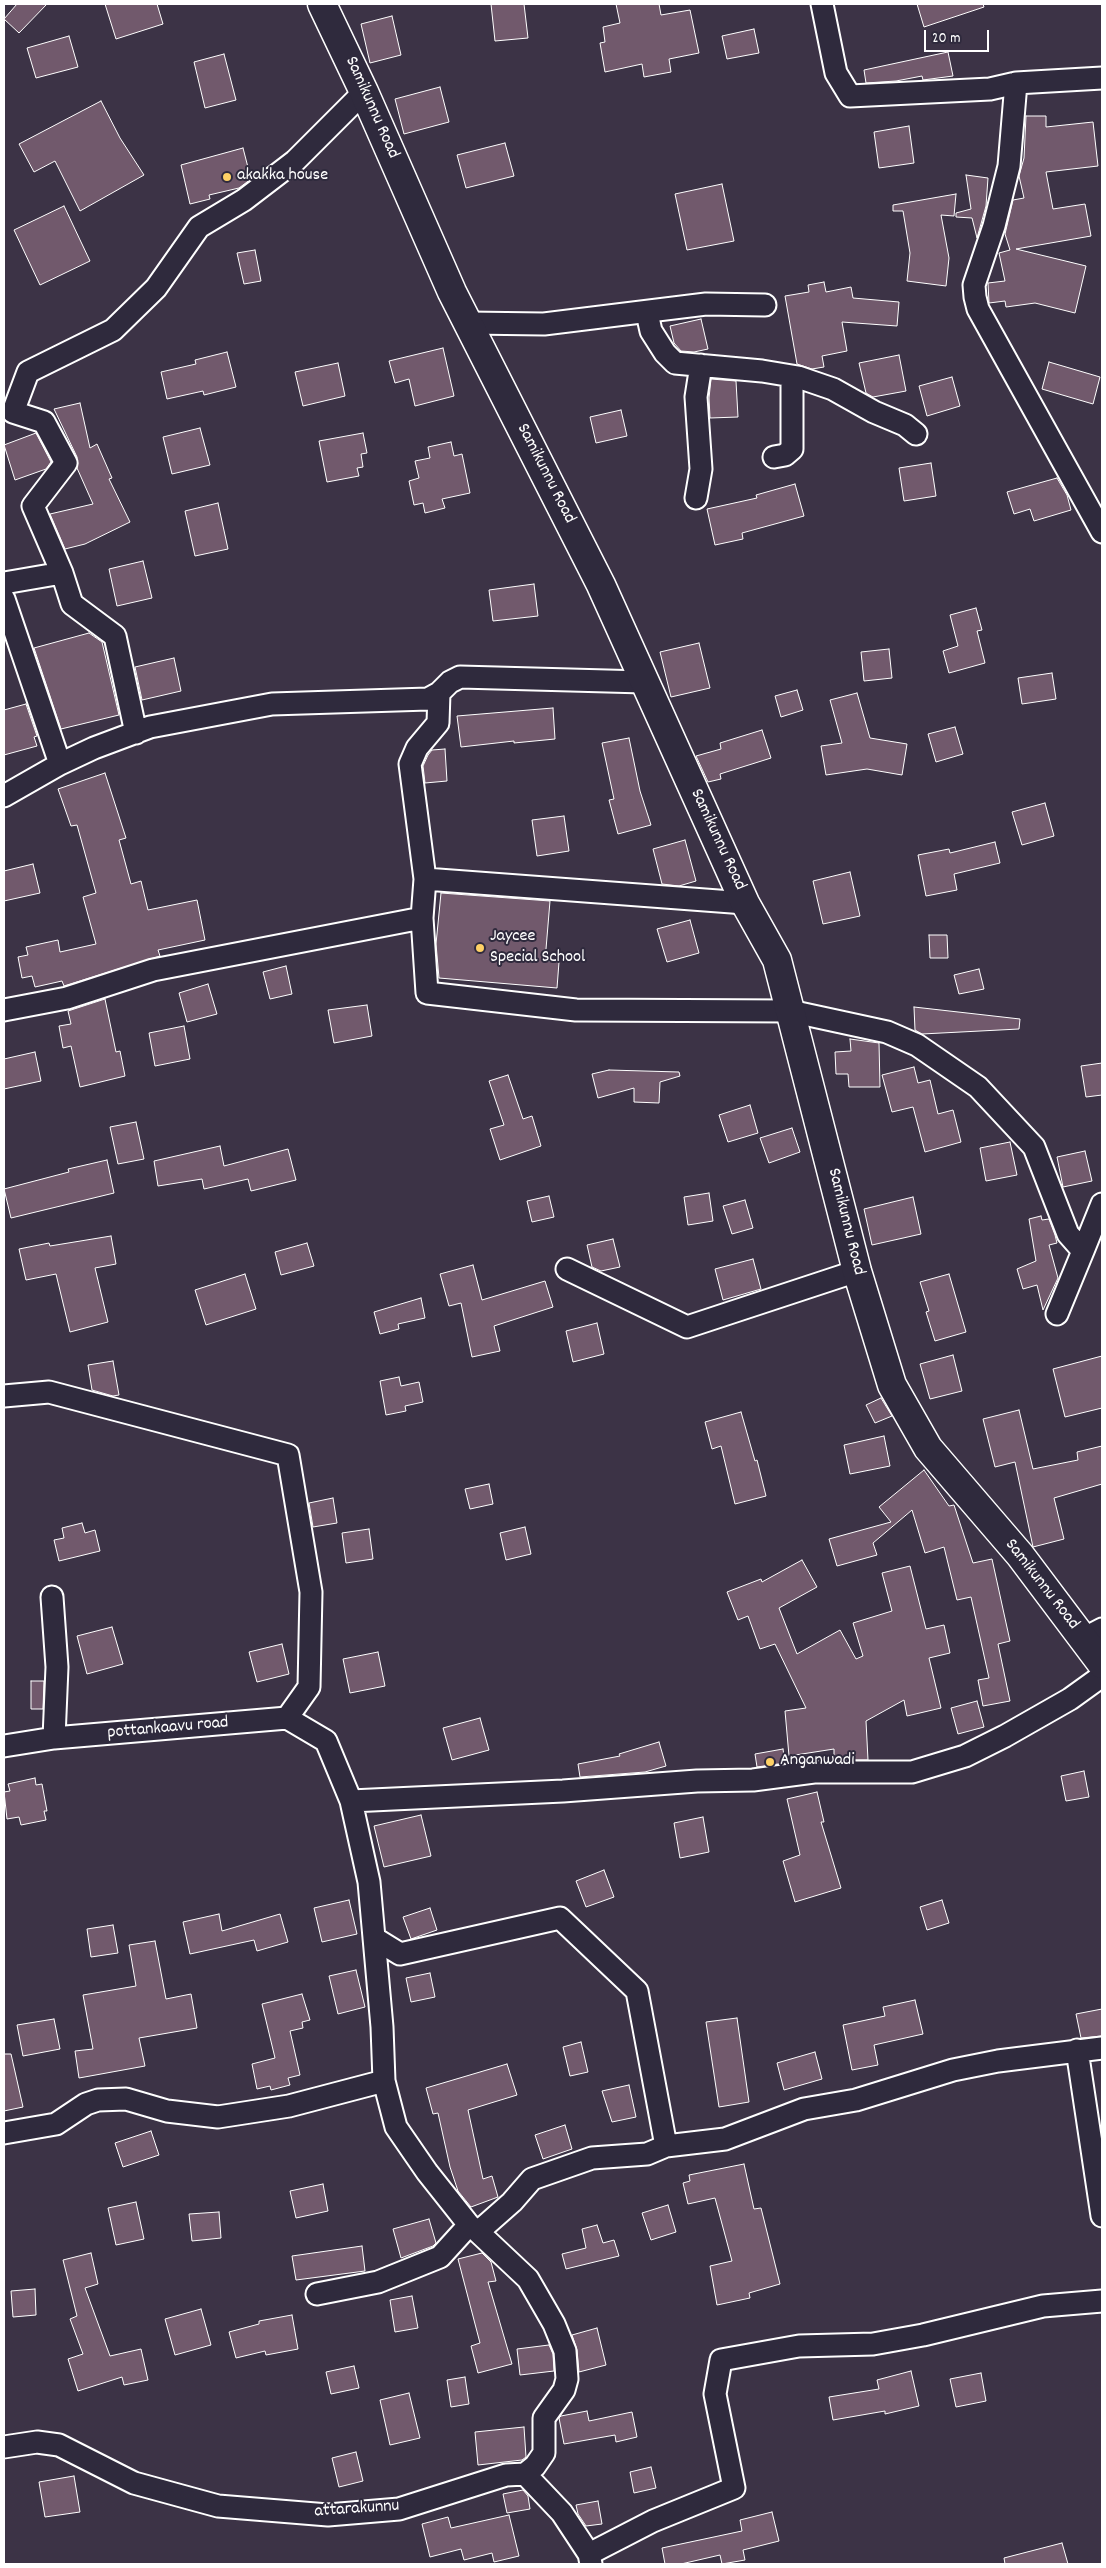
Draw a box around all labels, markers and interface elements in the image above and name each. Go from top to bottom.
scale bar [926,20,991,52]
text: 20 m [932,28,960,50]
street label: Samikunnu Road [339,54,403,162]
place label: akakka house [237,166,328,188]
marker: akakka house [221,171,233,183]
street label: Samikunnu Road [511,420,579,528]
street label: Samikunnu Road [684,786,750,894]
place label: Jaycee Special School [490,927,585,970]
marker: Jaycee Special School [474,942,486,954]
street label: Samikunnu Road [821,1166,869,1278]
street label: Samikunnu Road [999,1535,1083,1635]
street label: pottankaavu road [107,1713,229,1745]
place label: Anganwadi [780,1751,855,1773]
marker: Anganwadi [764,1756,776,1768]
street label: attarakunnu [314,2496,400,2524]

